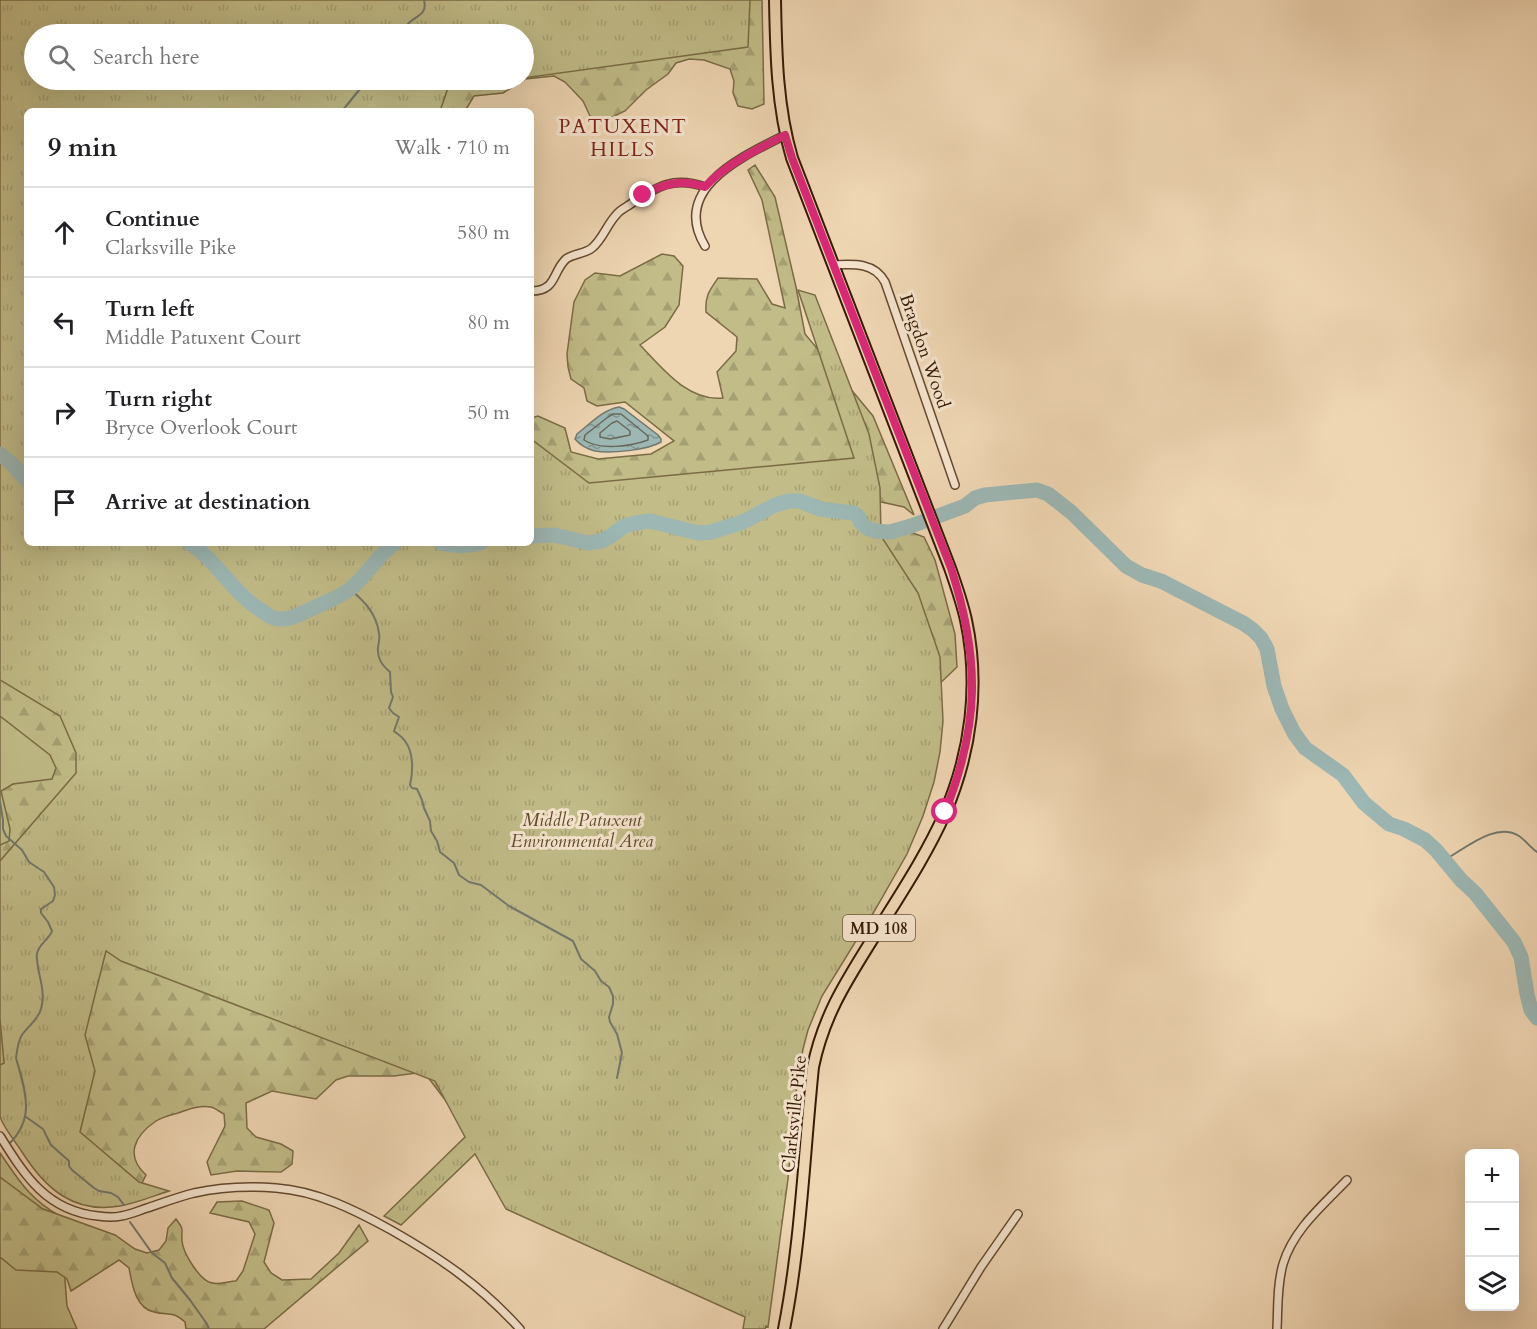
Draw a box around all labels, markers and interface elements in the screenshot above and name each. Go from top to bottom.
search box [24,24,534,90]
icon: search [45,41,78,74]
text: Search here [93,42,200,72]
district label: PATUXENT HILLS [559,113,687,163]
text: 9 min [48,130,117,165]
text: Walk · 710 m [395,134,510,161]
route end [629,181,655,207]
text: Continue [105,204,200,234]
icon: ahead [48,216,81,249]
text: 580 m [457,219,510,246]
text: Clarksville Pike [105,234,236,261]
street label: Bragdon Wood [893,290,956,412]
text: Turn left [105,294,194,324]
icon: left [48,306,81,339]
text: 80 m [467,309,510,336]
text: Middle Patuxent Court [105,324,301,351]
text: Turn right [105,384,212,414]
icon: right [48,396,81,429]
text: 50 m [467,399,510,426]
text: Bryce Overlook Court [105,414,297,441]
icon: arrive [48,486,81,519]
text: Arrive at destination [105,487,310,517]
route start [931,798,957,824]
park label: Middle Patuxent Environmental Area [511,808,653,854]
road number: MD 108 [843,915,915,941]
street label: Clarksville Pike [776,1054,813,1174]
map controls [1465,1149,1519,1311]
button: + [1465,1149,1519,1203]
button: − [1465,1203,1519,1257]
button: layers [1465,1257,1519,1311]

